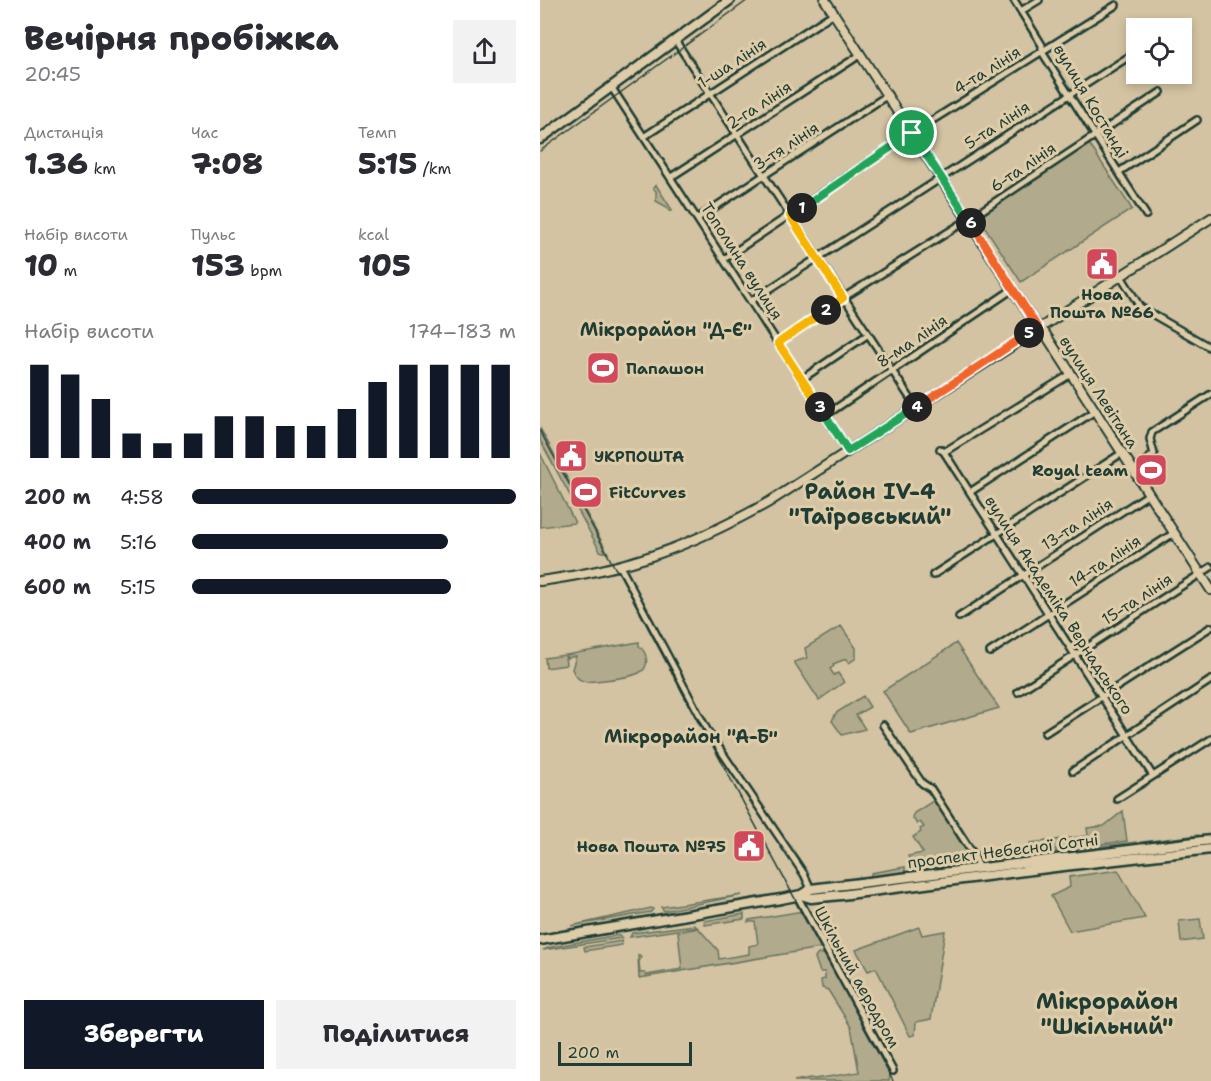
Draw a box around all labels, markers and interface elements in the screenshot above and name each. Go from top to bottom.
text: Вечірня пробіжка [24,16,339,61]
map controls [1126,18,1192,84]
button: locate [1126,18,1192,84]
button: share [453,20,516,83]
street label: 1-ша лінія [694,33,770,93]
street label: вулиця Костанді [1049,40,1133,162]
street label: 4-та лінія [949,41,1025,99]
text: 20:45 [24,61,81,87]
street label: 2-га лінія [722,76,796,134]
street label: 5-та лінія [960,96,1034,154]
pin [886,107,937,158]
icon: arrive [895,116,928,149]
street label: 3-тя лінія [749,117,823,175]
text: Дистанція [24,122,104,143]
text: Час [191,122,219,143]
text: Темп [358,122,397,143]
street label: 6-та лінія [986,137,1060,197]
text: 1.36 [24,143,88,184]
text: 7:08 [191,143,263,184]
text: 5:15 [358,143,417,184]
text: km [88,158,116,179]
text: /km [417,158,451,179]
pin: 1 [787,193,817,223]
text: 1 [798,197,806,218]
street label: Тополина вулиця [696,198,788,324]
pin: 6 [956,208,986,238]
text: 6 [965,212,977,233]
text: Набір висоти [24,224,128,245]
text: Пульс [191,224,236,245]
text: kcal [358,224,389,245]
text: 10 [24,245,58,286]
text: 153 [191,245,245,286]
text: 105 [358,245,411,286]
public building icon: Нова Пошта №66 [1084,246,1120,282]
text: m [58,260,77,281]
text: bpm [245,260,282,281]
place label: Нова Пошта №66 [1050,284,1154,323]
pin: 2 [811,295,841,325]
text: 2 [820,299,832,320]
street label: 8-ма лінія [873,310,951,372]
text: Набір висоти [24,318,154,344]
text: 174–183 m [409,318,516,344]
district label: Мікрорайон "Д-Є" [580,318,752,342]
pin: 5 [1014,318,1044,348]
text: 5 [1024,322,1034,343]
street label: вулиця Левітана [1055,332,1143,452]
sports icon: Папашон [585,350,621,386]
place label: Папашон [626,358,704,379]
pin: 3 [805,392,835,422]
pin: 4 [902,392,932,422]
text: 3 [814,396,826,417]
text: 4 [911,396,923,417]
public building icon: УКРПОШТА [553,438,589,474]
place label: УКРПОШТА [594,446,684,467]
sports icon: Royal team [1133,452,1169,488]
place label: Royal team [1032,460,1128,481]
sports icon: FitCurves [568,474,604,510]
district label: Район IV-4 "Таїровський" [789,477,951,531]
place label: FitCurves [609,482,686,503]
text: 200 m [24,484,91,510]
text: 4:58 [120,484,164,510]
street label: вулиця Академіка Вернадського [980,491,1138,719]
street label: 13-та лінія [1037,493,1117,555]
text: 400 m [24,529,91,555]
text: 5:16 [120,529,157,555]
street label: 14-та лінія [1065,530,1145,592]
street label: 15-та лінія [1098,568,1176,630]
text: 600 m [24,574,91,600]
text: 5:15 [120,574,156,600]
district label: Мікрорайон "А-Б" [604,725,778,749]
public building icon: Нова Пошта №75 [731,828,767,864]
street label: проспект Небесної Сотні [906,829,1100,873]
place label: Нова Пошта №75 [576,836,726,857]
street label: Шкільний аеродром [809,903,905,1051]
district label: Мікрорайон "Шкільний" [1036,987,1178,1041]
button: Зберегти [24,1000,264,1069]
button: Поділитися [276,1000,516,1069]
scale bar [558,1039,692,1066]
text: 200 m [567,1042,619,1063]

